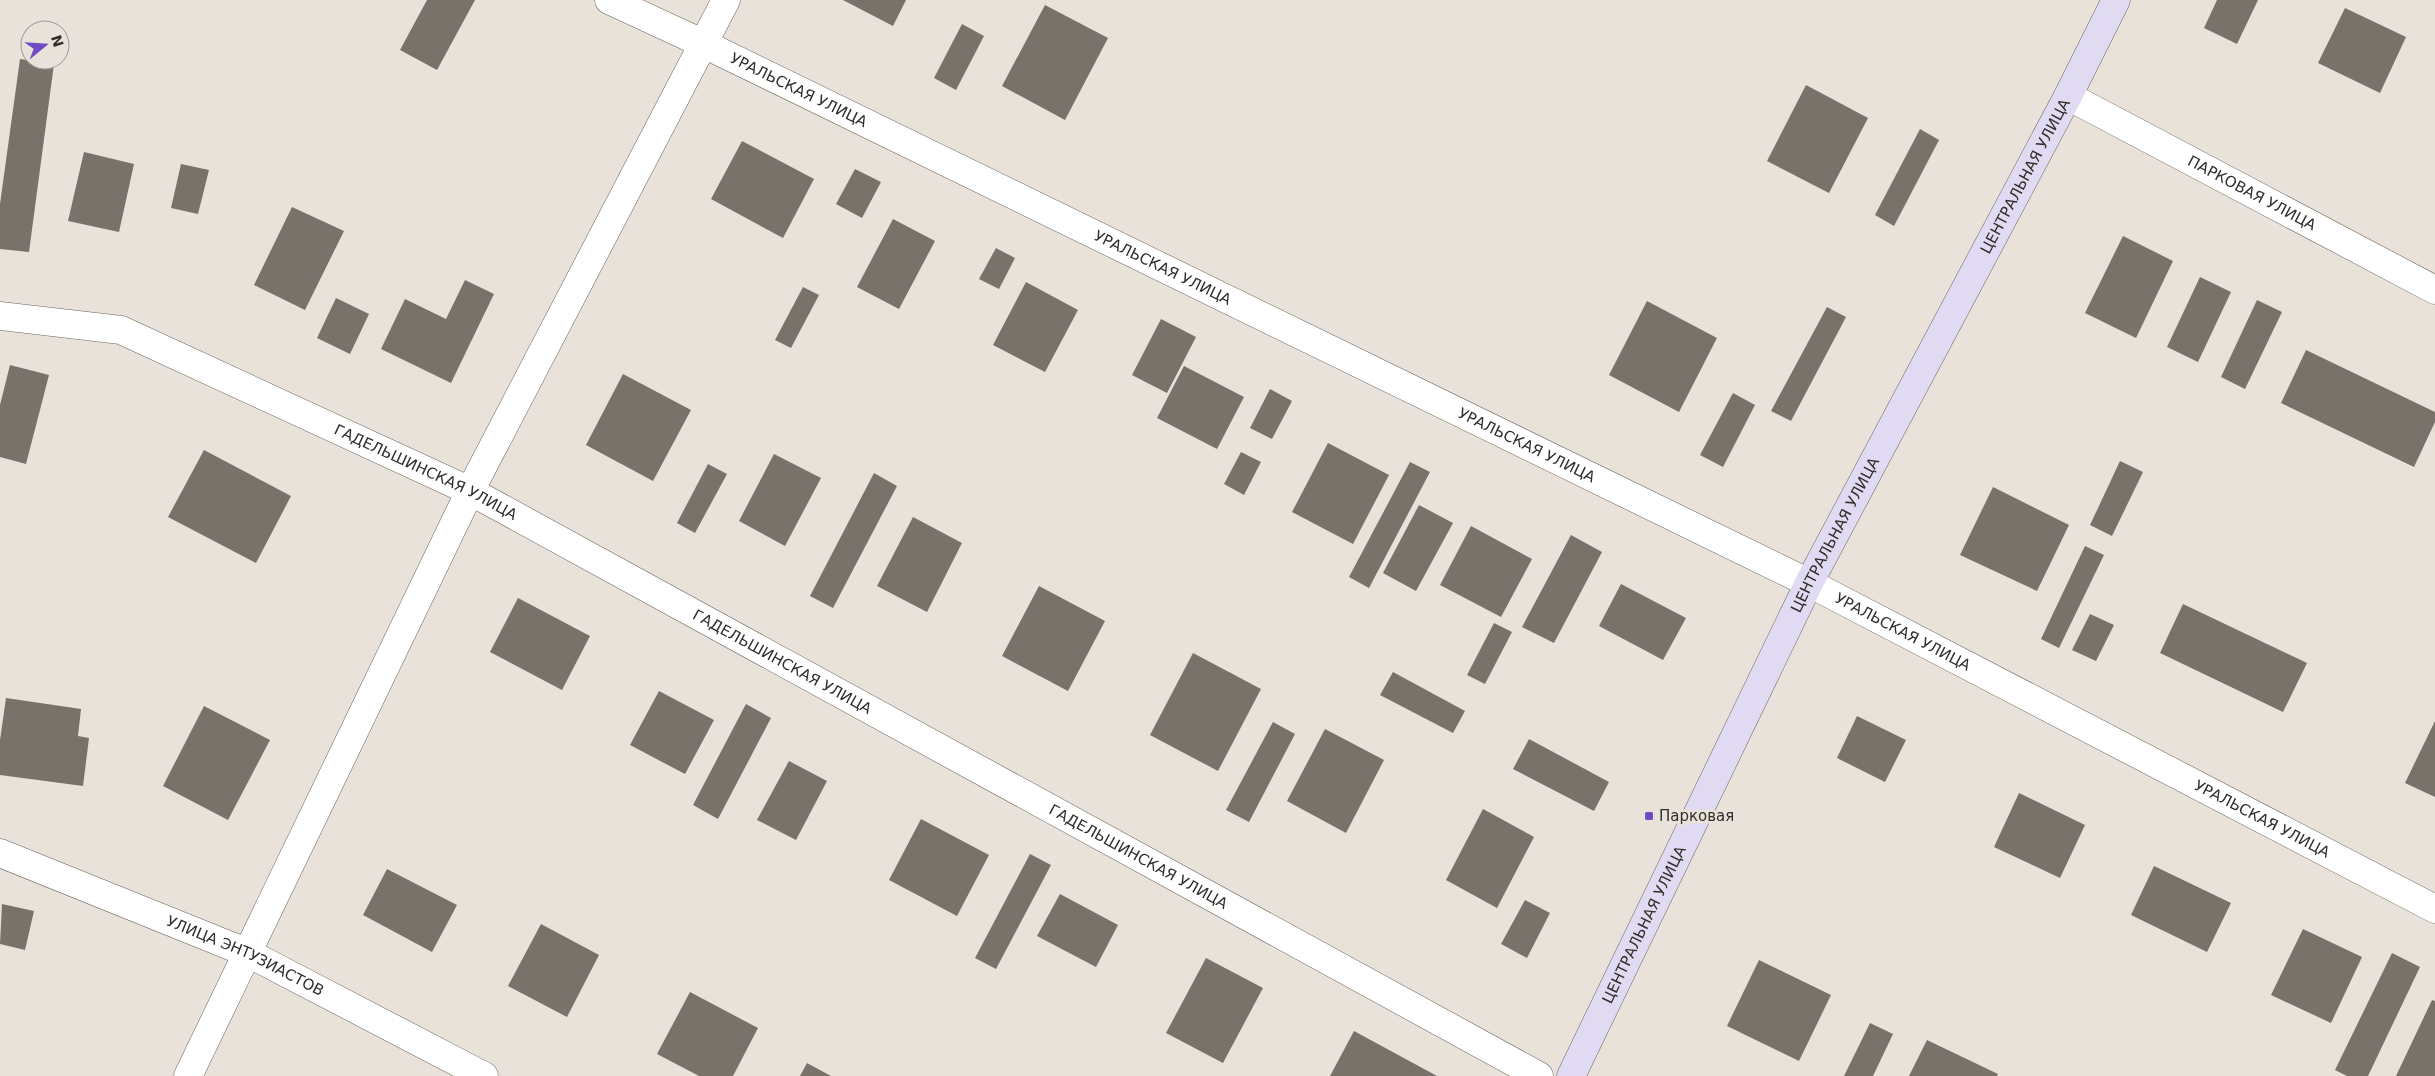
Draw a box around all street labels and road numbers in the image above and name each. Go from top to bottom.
street label: УРАЛЬСКАЯ УЛИЦА [727,49,871,132]
street label: ЦЕНТРАЛЬНАЯ УЛИЦА [1977,95,2074,257]
street label: ПАРКОВАЯ УЛИЦА [2185,152,2320,235]
street label: УРАЛЬСКАЯ УЛИЦА [1091,227,1235,309]
street label: УРАЛЬСКАЯ УЛИЦА [1455,404,1599,487]
street label: ГАДЕЛЬШИНСКАЯ УЛИЦА [331,421,521,524]
street label: ЦЕНТРАЛЬНАЯ УЛИЦА [1787,454,1883,616]
street label: УРАЛЬСКАЯ УЛИЦА [1832,589,1974,675]
street label: ГАДЕЛЬШИНСКАЯ УЛИЦА [690,606,875,718]
street label: УРАЛЬСКАЯ УЛИЦА [2191,776,2334,862]
street label: ГАДЕЛЬШИНСКАЯ УЛИЦА [1046,801,1231,913]
street label: ЦЕНТРАЛЬНАЯ УЛИЦА [1598,842,1690,1006]
street label: УЛИЦА ЭНТУЗИАСТОВ [164,912,327,1000]

